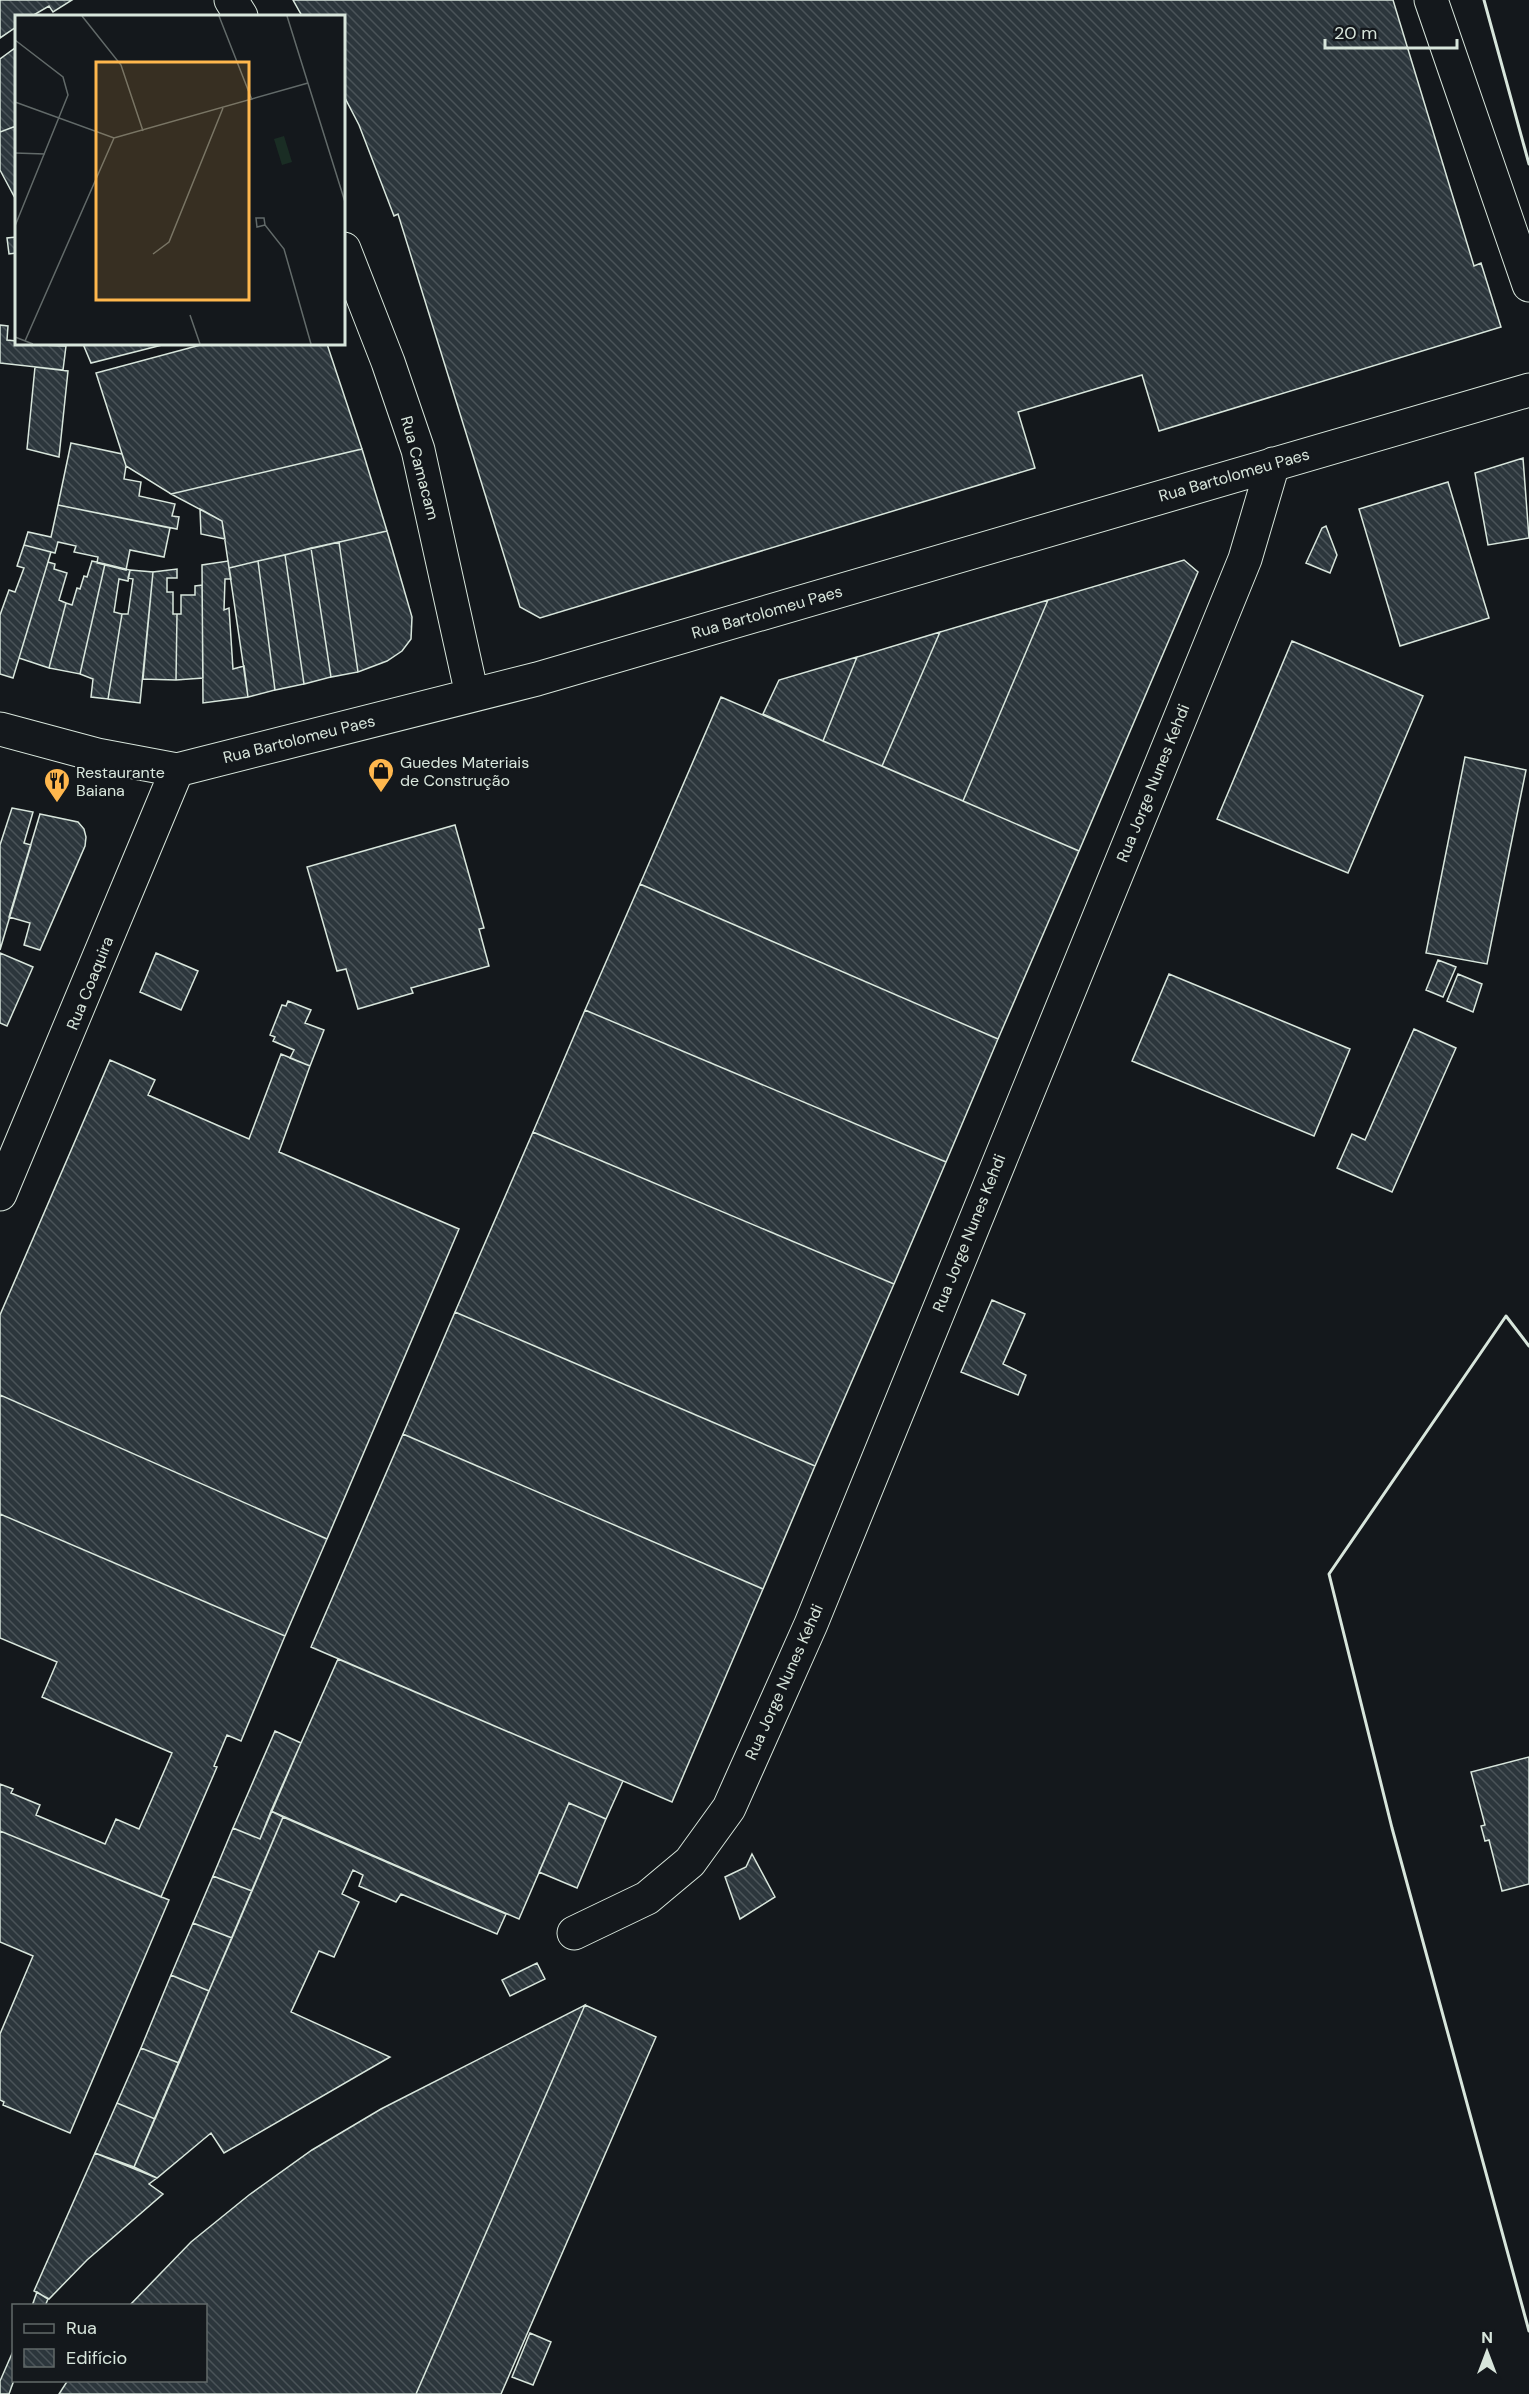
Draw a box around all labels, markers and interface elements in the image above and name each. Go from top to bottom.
scale bar [1325,12,1457,50]
inset map [15,15,345,345]
text: 20 m [1334,21,1377,45]
street label: Rua Camacam [396,414,444,522]
street label: Rua Bartolomeu Paes [1156,443,1312,507]
street label: Rua Bartolomeu Paes [689,580,845,644]
street label: Rua Jorge Nunes Kehdi [1112,701,1194,865]
street label: Rua Bartolomeu Paes [221,710,377,768]
place label: Guedes Materiais de Construção [400,752,529,791]
shop icon: Guedes Materiais de Construção [366,756,396,794]
place label: Restaurante Baiana [76,762,165,801]
restaurant icon: Restaurante Baiana [42,766,72,804]
street label: Rua Coaquira [62,933,118,1033]
street label: Rua Jorge Nunes Kehdi [928,1151,1010,1315]
street label: Rua Jorge Nunes Kehdi [740,1601,828,1763]
legend [12,2304,207,2382]
text: Rua [66,2316,97,2340]
north arrow [1457,2322,1517,2382]
text: N [1481,2327,1493,2348]
text: Edifício [66,2346,127,2370]

